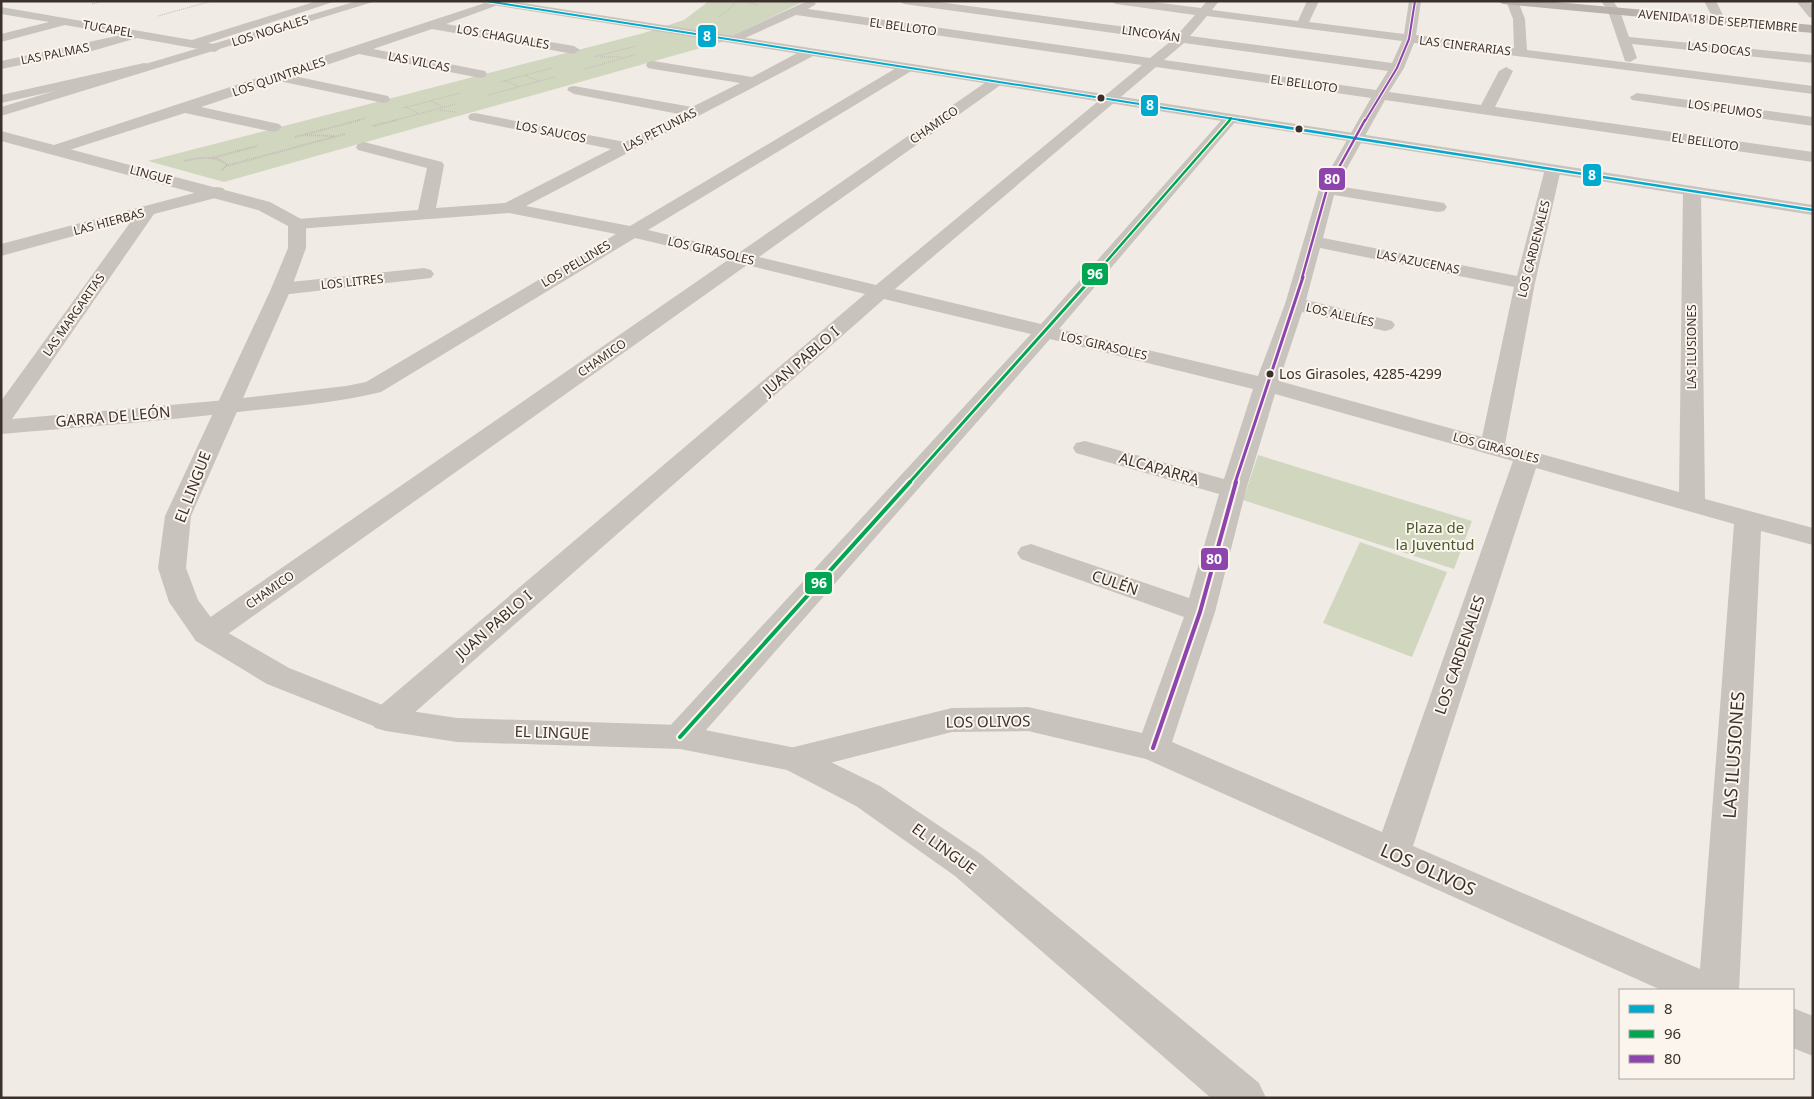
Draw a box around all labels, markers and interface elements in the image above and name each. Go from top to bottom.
street label: AVENIDA 18 DE SEPTIEMBRE [1638,5,1798,36]
street label: LOS NOGALES [229,11,311,50]
street label: EL BELLOTO [868,13,938,40]
street label: TUCAPEL [82,16,135,41]
street label: LOS CHAGUALES [456,20,551,53]
street label: LINCOYÁN [1121,21,1181,46]
line badge: 8 [697,24,717,48]
text: 8 [703,26,711,45]
street label: LAS CINERARIAS [1418,31,1512,60]
street label: LAS DOCAS [1687,37,1752,60]
street label: LAS PALMAS [19,38,91,68]
street label: LAS VILCAS [387,47,452,76]
street label: LOS QUINTRALES [230,52,328,100]
street label: EL BELLOTO [1269,70,1339,97]
unlabelled marker [1096,93,1106,103]
line badge: 8 [1140,94,1159,117]
text: 8 [1146,95,1154,114]
street label: LOS PEUMOS [1687,95,1764,122]
street label: CHAMICO [906,102,961,148]
street label: LAS PETUNIAS [620,104,700,155]
street label: LOS SAUCOS [514,116,588,147]
unlabelled marker [1294,124,1304,134]
street label: EL BELLOTO [1670,128,1740,155]
street label: LINGUE [128,161,174,188]
line badge: 8 [1582,163,1602,187]
text: 8 [1588,165,1596,184]
line badge: 80 [1318,167,1346,191]
text: 80 [1324,169,1340,188]
street label: LOS CARDENALES [1513,198,1554,299]
street label: LAS HIERBAS [71,204,147,239]
street label: LOS GIRASOLES [666,232,757,269]
street label: LOS PELLINES [538,236,614,291]
street label: LAS AZUCENAS [1375,245,1462,278]
line badge: 96 [1081,262,1109,286]
text: 96 [1087,264,1103,283]
street label: LAS MARGARITAS [39,269,109,360]
street label: LOS LITRES [320,270,385,293]
street label: LOS ALELÍES [1304,298,1376,331]
street label: LAS ILUSIONES [1683,304,1700,390]
street label: JUAN PABLO I [756,321,843,401]
street label: LOS GIRASOLES [1059,327,1150,364]
street label: CHAMICO [574,335,629,381]
place label: Los Girasoles, 4285-4299 [1279,364,1442,383]
marker: Los Girasoles, 4285-4299 [1265,369,1275,379]
street label: GARRA DE LEÓN [55,401,171,431]
street label: LOS GIRASOLES [1451,428,1542,467]
street label: ALCAPARRA [1117,447,1202,489]
street label: EL LINGUE [169,448,215,525]
park label: Plaza de la Juventud [1396,517,1474,554]
line badge: 80 [1200,547,1229,571]
text: 80 [1206,549,1222,568]
street label: CULÉN [1089,565,1141,599]
street label: CHAMICO [242,567,297,613]
line badge: 96 [804,571,833,595]
text: 96 [811,573,827,592]
street label: JUAN PABLO I [449,585,536,665]
street label: LOS CARDENALES [1429,593,1489,717]
street label: LAS ILUSIONES [1717,690,1749,819]
street label: LOS OLIVOS [945,710,1031,732]
street label: EL LINGUE [514,721,590,743]
street label: EL LINGUE [909,818,981,878]
street label: LOS OLIVOS [1377,837,1480,901]
legend [1619,989,1794,1079]
text: 8 [1664,998,1673,1018]
text: 96 [1664,1023,1681,1043]
text: 80 [1664,1048,1681,1068]

